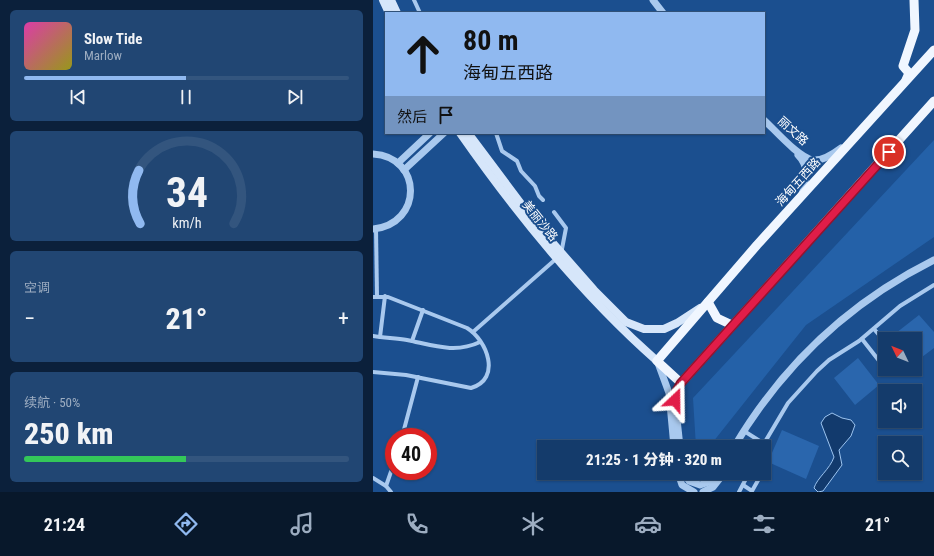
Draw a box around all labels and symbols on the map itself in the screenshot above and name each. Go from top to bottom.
street label: 丽文路 [775,114,811,148]
pin [872,135,906,169]
street label: 海甸五西路 [773,155,823,209]
street label: 美丽沙路 [519,198,561,244]
north arrow [878,332,922,376]
position arrow [654,379,696,421]
speed limit sign: 40 [385,428,437,480]

